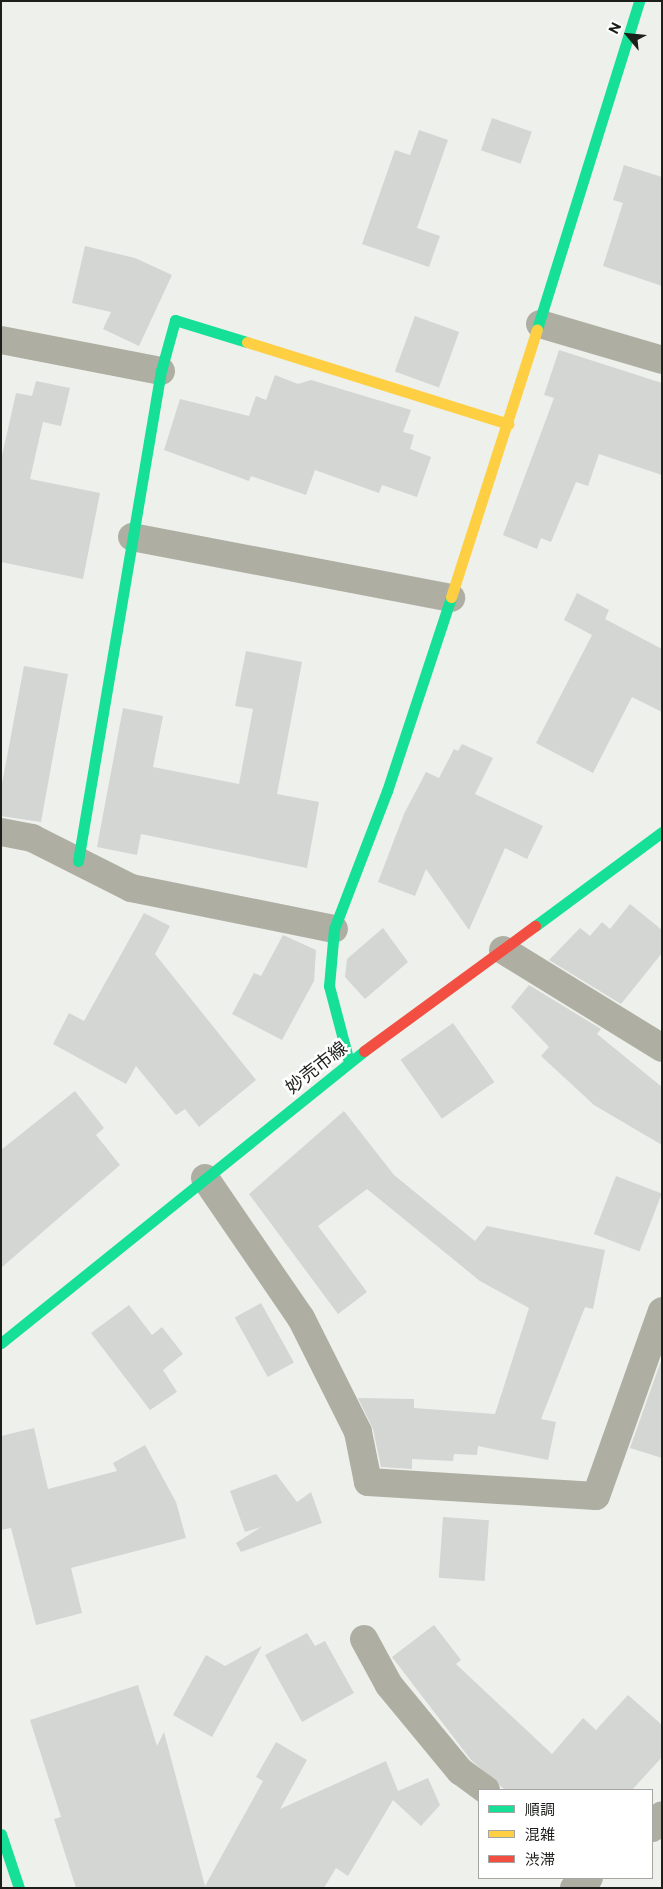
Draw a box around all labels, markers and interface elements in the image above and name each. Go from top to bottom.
north arrow [603,10,653,60]
text: N [604,19,624,36]
street label: 妙売市線 [281,1036,351,1098]
legend [478,1789,653,1879]
text: 順調 [525,1800,555,1818]
text: 混雑 [525,1825,555,1843]
text: 渋滞 [525,1850,555,1868]

